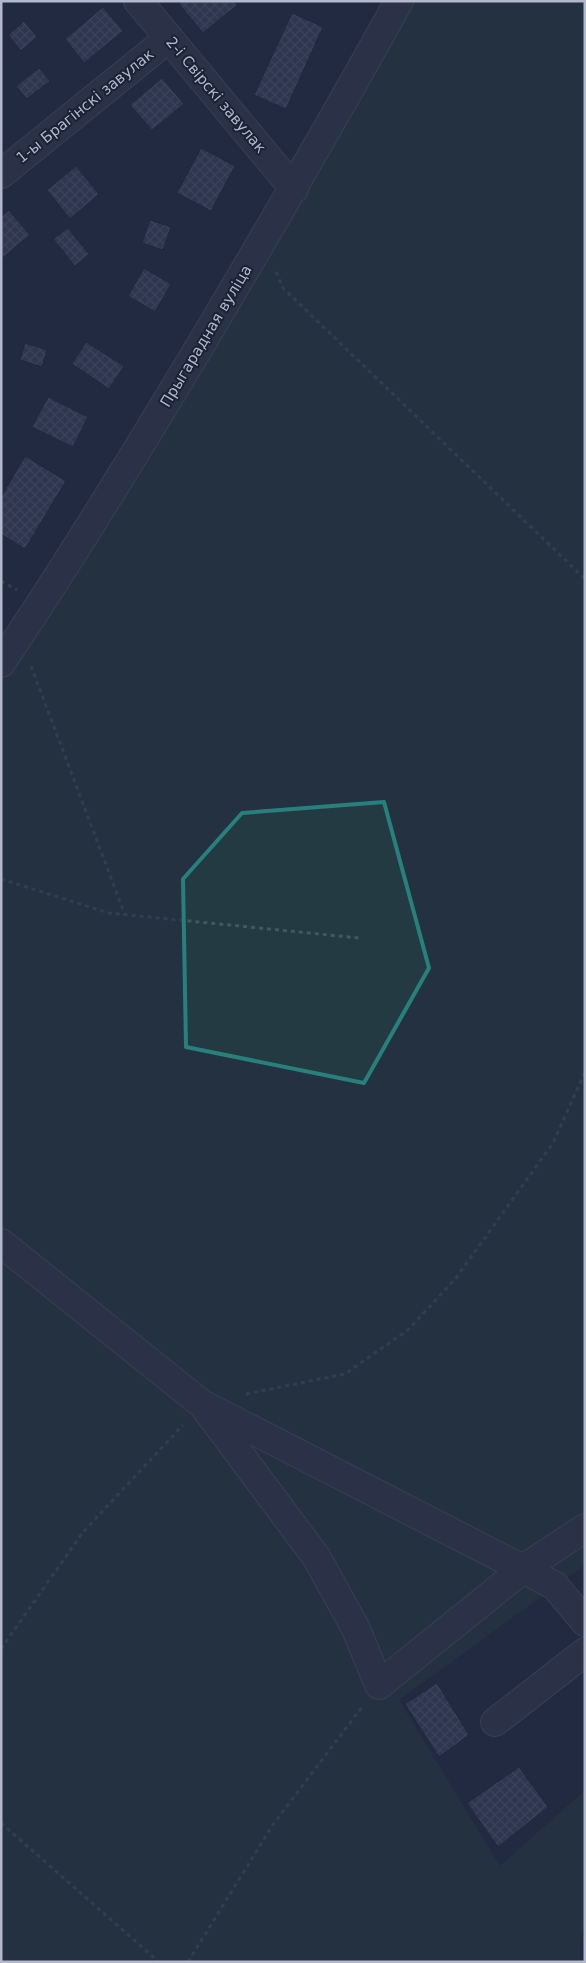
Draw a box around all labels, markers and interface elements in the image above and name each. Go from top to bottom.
street label: 2-і Свірскі завулак [162,33,270,157]
street label: 1-ы Брагінскі завулак [13,45,157,167]
street label: Прыгарадная вуліца [156,262,256,410]

